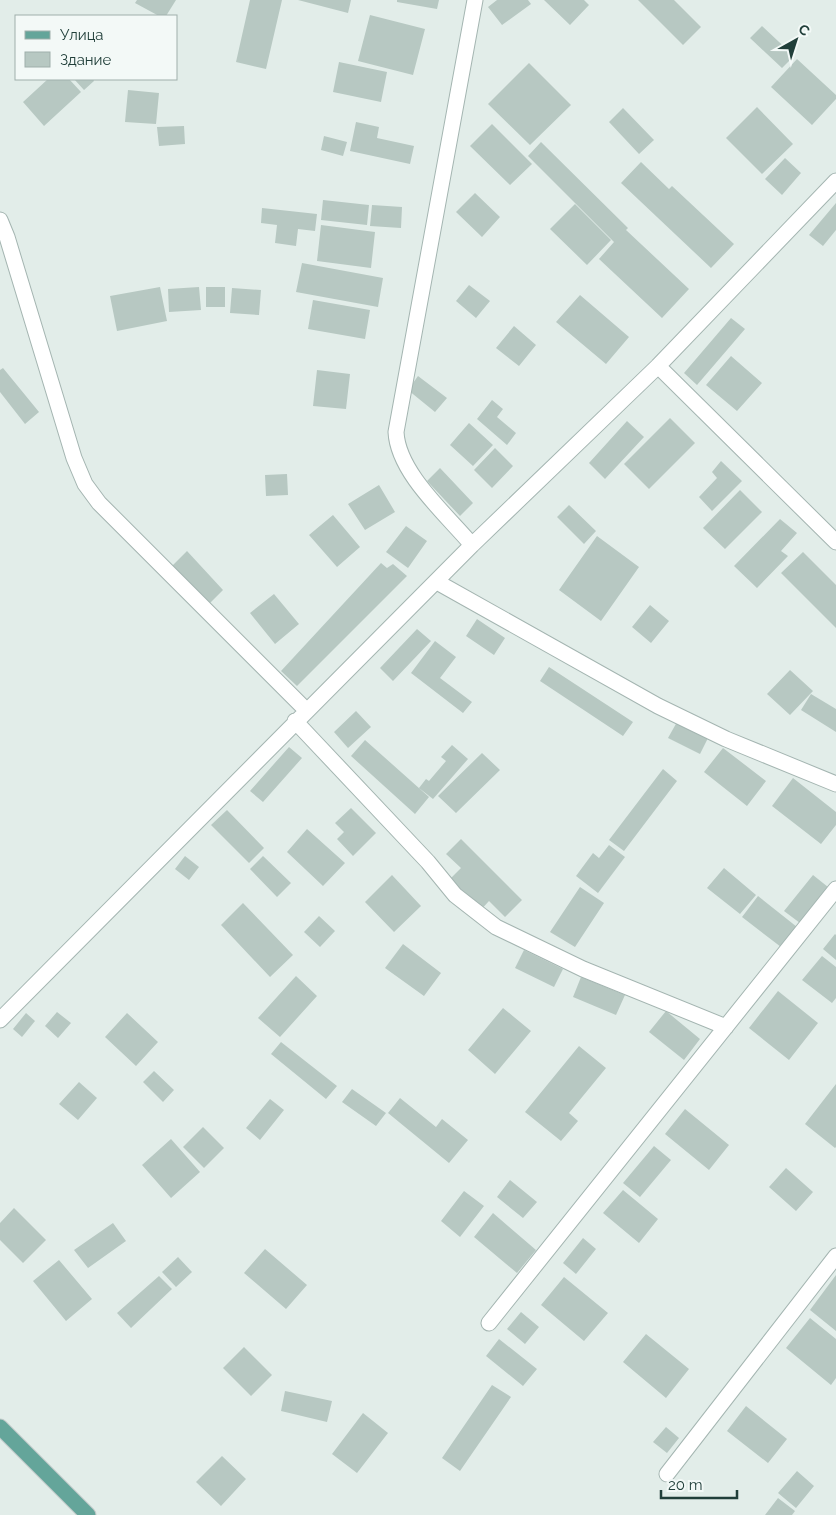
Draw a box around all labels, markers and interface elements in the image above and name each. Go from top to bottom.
legend [15,15,178,80]
north arrow [771,15,821,65]
text: С [795,21,813,39]
text: Улица [60,26,104,44]
text: Здание [60,51,112,69]
scale bar [661,1468,737,1500]
text: 20 m [668,1476,703,1494]

